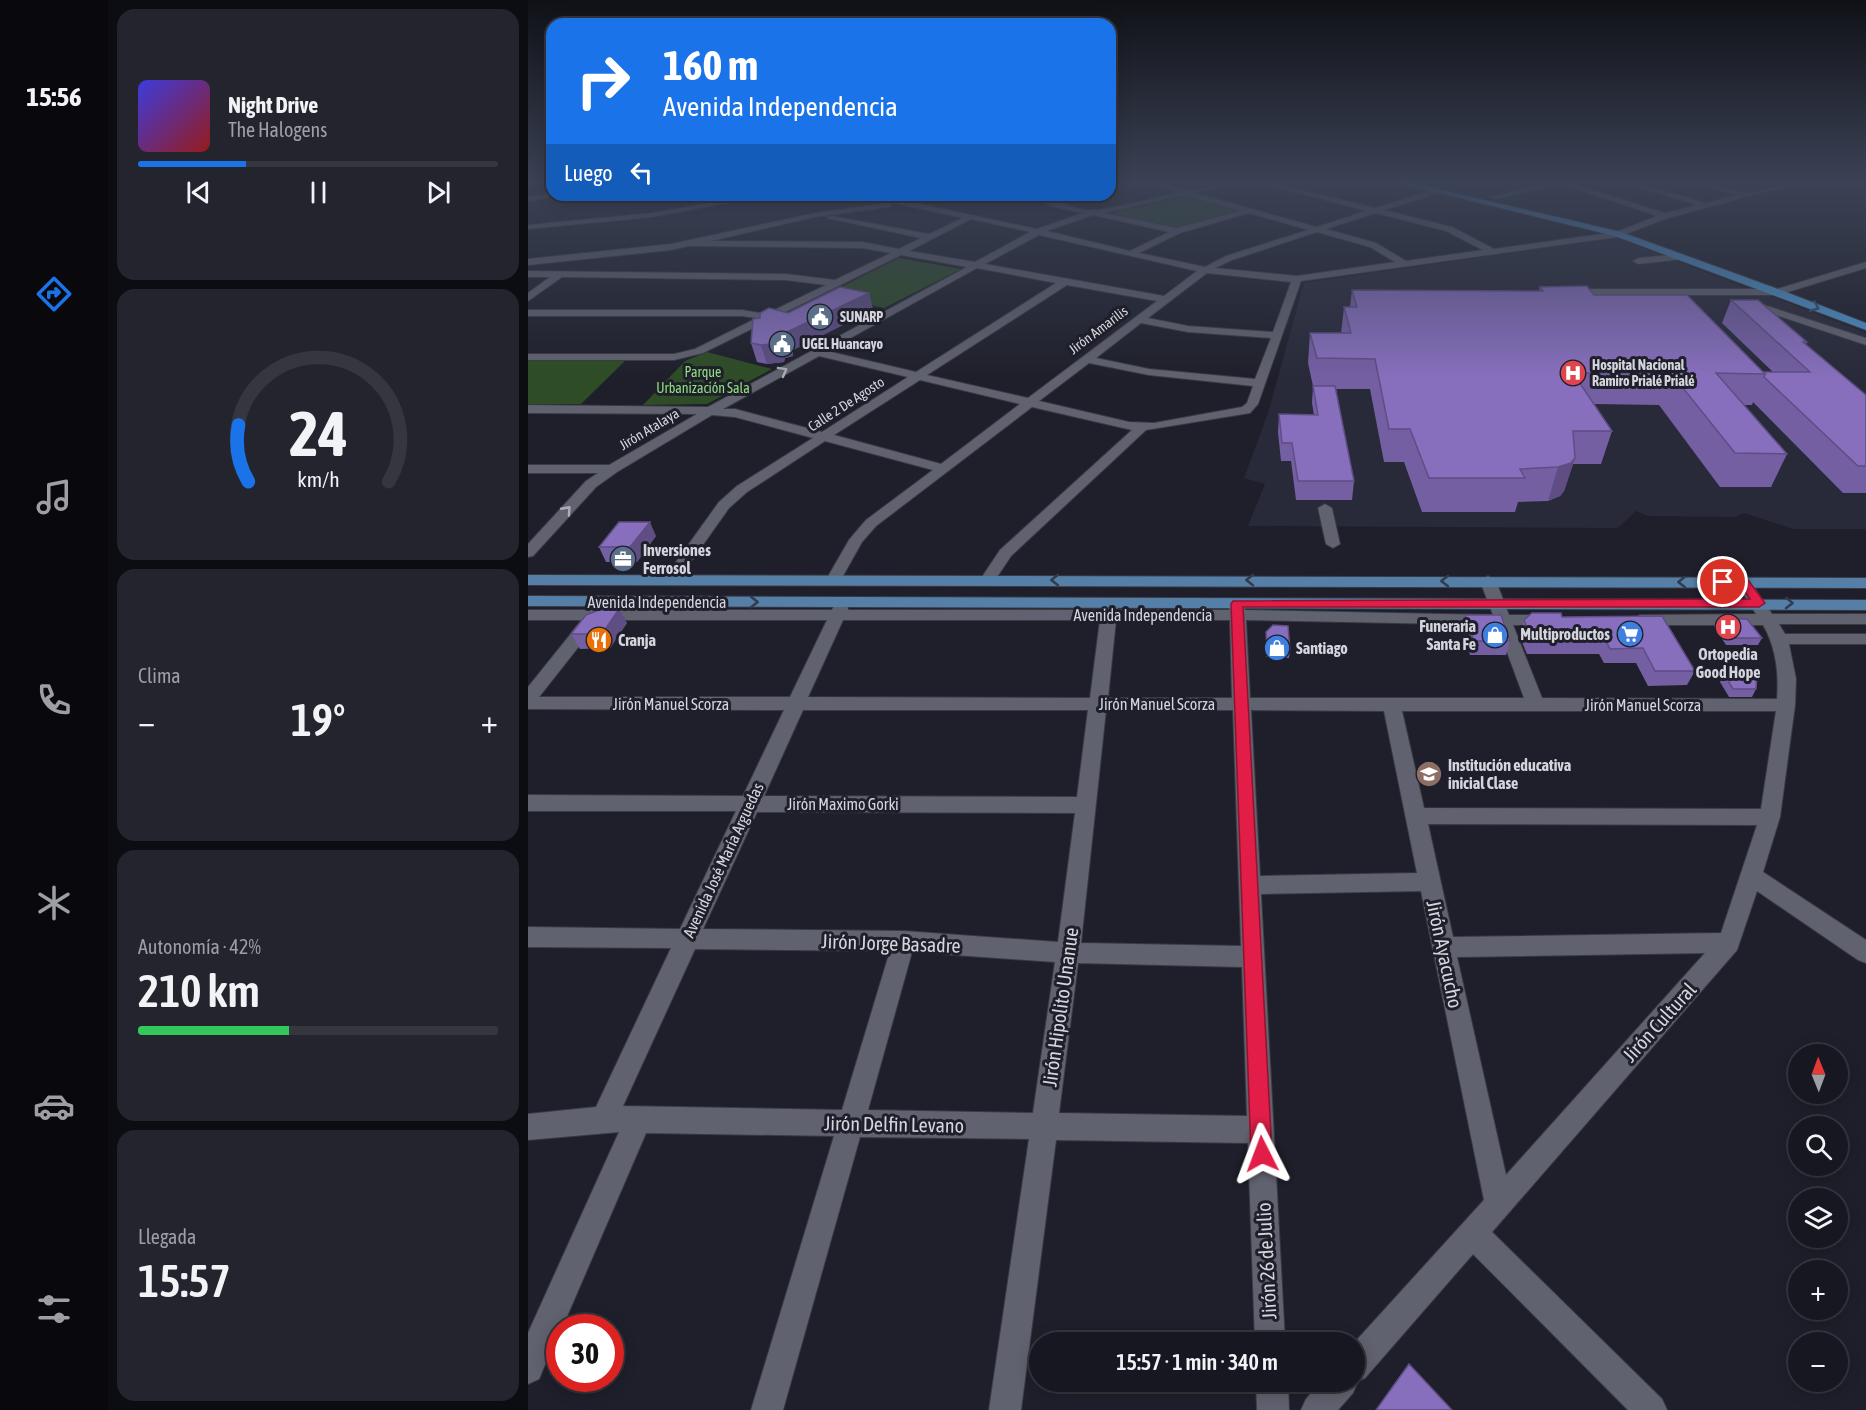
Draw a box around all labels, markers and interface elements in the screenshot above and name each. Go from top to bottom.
text: 160 m [663,41,758,89]
icon: right [564,42,642,120]
text: 15:56 [26,81,82,112]
text: Avenida Independencia [663,91,898,122]
text: Night Drive [228,92,318,118]
text: The Halogens [228,118,327,141]
icon: left [625,156,658,189]
text: Luego [564,160,613,186]
icon: previous [182,176,215,209]
icon: pause [302,176,335,209]
icon: next [422,176,455,209]
icon: directions [33,273,75,315]
one-way arrow [1809,300,1820,312]
public building icon: SUNARP [805,302,835,332]
street label: Jirón Amarilis [1065,303,1131,357]
place label: SUNARP [840,309,883,325]
public building icon: UGEL Huancayo [767,329,797,359]
place label: UGEL Huancayo [802,336,883,352]
place label: Hospital Nacional Ramiro Prialé Prialé [1592,357,1695,389]
hospital icon: Hospital Nacional Ramiro Prialé Prialé [1558,358,1588,388]
park label: Parque Urbanización Sala [656,364,750,396]
one-way arrow [776,367,787,378]
street label: Calle 2 De Agosto [805,373,887,435]
text: 24 [289,398,347,469]
street label: Jirón Atalaya [616,405,682,453]
text: km/h [297,467,339,492]
icon: music [33,476,75,518]
one-way arrow [560,506,571,517]
place label: Inversiones Ferrosol [643,541,711,577]
office icon: Inversiones Ferrosol [608,544,638,574]
pin [1697,556,1748,607]
icon: arrive [1706,565,1739,598]
one-way arrow [1050,574,1059,586]
one-way arrow [1245,574,1254,586]
one-way arrow [1440,575,1449,587]
one-way arrow [1677,576,1686,588]
street label: Avenida Independencia [587,593,727,612]
one-way arrow [750,596,759,608]
one-way arrow [1785,597,1794,610]
street label: Avenida Independencia [1073,606,1213,625]
hospital icon: Ortopedia Good Hope [1713,612,1743,642]
place label: Funeraria Santa Fe [1419,617,1476,653]
supermarket icon: Multiproductos [1615,619,1645,649]
shop icon: Funeraria Santa Fe [1480,620,1510,650]
restaurant icon: Cranja [584,625,614,655]
place label: Multiproductos [1520,625,1610,643]
place label: Cranja [618,631,656,649]
shop icon: Santiago [1262,633,1292,663]
place label: Santiago [1296,639,1348,657]
place label: Ortopedia Good Hope [1696,645,1760,681]
text: Clima [138,664,181,687]
icon: phone [33,679,75,721]
text: 19° [291,694,345,746]
street label: Jirón Manuel Scorza [613,695,729,713]
street label: Jirón Manuel Scorza [1099,695,1215,713]
street label: Jirón Manuel Scorza [1585,696,1701,714]
text: − [138,702,155,740]
text: + [481,702,498,740]
place label: Institución educativa inicial Clase [1448,756,1571,792]
school or university icon: Institución educativa inicial Clase [1414,759,1444,789]
street label: Avenida José María Arguedas [679,779,768,941]
street label: Jirón Maximo Gorki [787,795,899,813]
icon: climate [33,882,75,924]
street label: Jirón Ayacucho [1422,898,1468,1010]
street label: Jirón Hipolito Unanue [1037,926,1083,1088]
street label: Jirón Jorge Basadre [821,929,961,957]
text: Autonomía · 42% [138,935,261,958]
text: 210 km [138,965,260,1017]
street label: Jirón Cultural [1618,977,1701,1066]
north arrow [1788,1044,1848,1104]
map controls [1788,1044,1848,1392]
icon: car [33,1085,75,1127]
street label: Jirón Delfin Levano [824,1111,964,1137]
button: search [1788,1116,1848,1176]
position arrow [1230,1122,1294,1186]
button: layers [1788,1188,1848,1248]
street label: Jirón 26 de Julio [1251,1202,1281,1320]
text: Llegada [138,1225,196,1248]
text: 15:57 [138,1255,231,1307]
button: + [1788,1260,1848,1320]
icon: filters [33,1288,75,1330]
speed limit sign: 30 [546,1314,624,1392]
button: − [1788,1332,1848,1392]
text: 15:57 · 1 min · 340 m [1116,1349,1278,1375]

